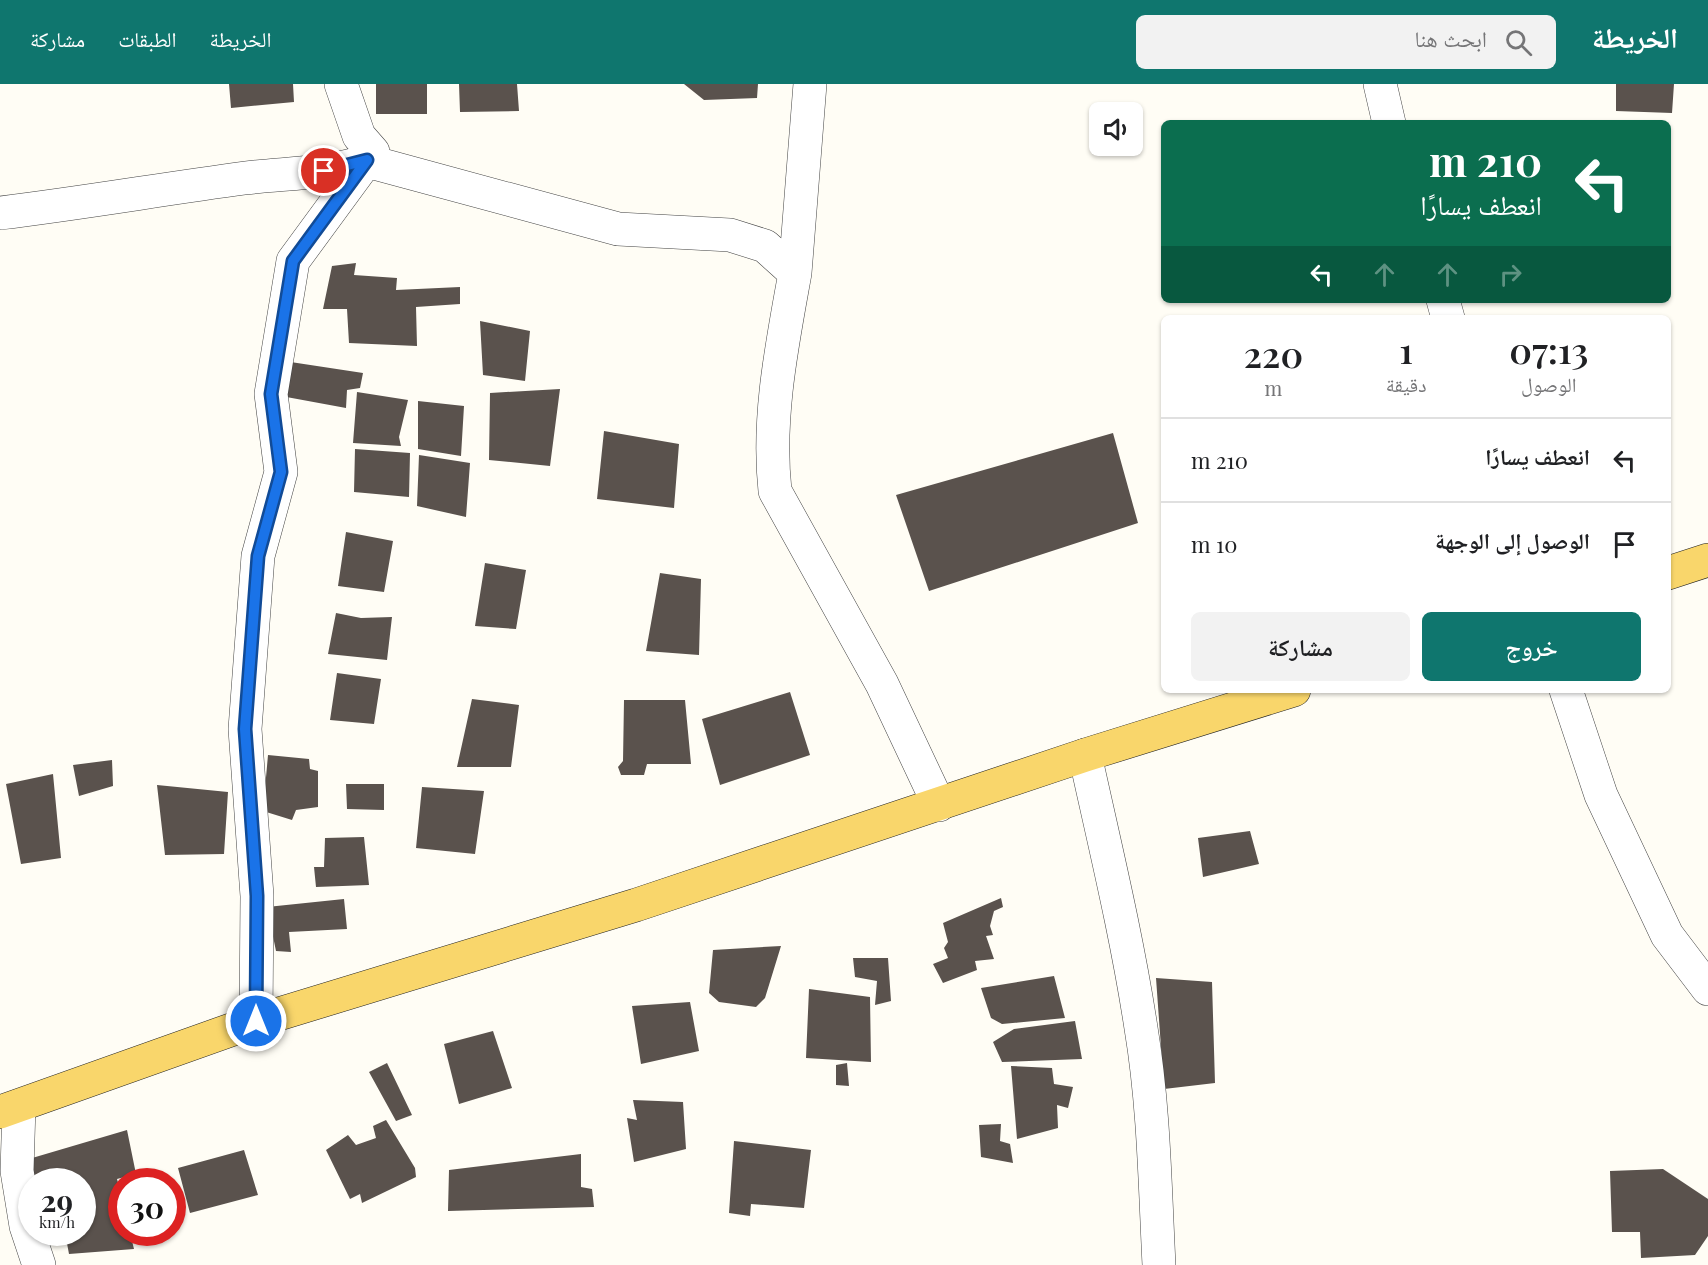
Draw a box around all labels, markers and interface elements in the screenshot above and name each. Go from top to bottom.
search box [1136,15,1556,69]
text: الخريطة [1592,18,1678,55]
text: ابحث هنا [1415,23,1487,53]
text: مشاركة [30,24,85,52]
text: الطبقات [118,24,177,52]
text: الخريطة [210,24,271,52]
icon: search [1502,26,1535,59]
map controls [1089,102,1143,156]
button: sound [1089,102,1143,156]
text: 210 m [1429,132,1542,188]
icon: left [1563,144,1641,222]
pin [298,145,349,196]
icon: arrive [307,154,340,187]
text: انعطف يسارًا [1420,186,1542,222]
icon: left [1305,258,1338,291]
icon: ahead [1368,258,1401,291]
icon: ahead [1431,258,1464,291]
icon: right [1494,258,1527,291]
text: 1 [1399,325,1413,373]
text: 07:13 [1509,325,1588,373]
text: 220 [1244,329,1303,377]
text: دقيقة [1386,370,1427,397]
text: الوصول [1521,370,1576,397]
text: m [1265,374,1282,401]
text: انعطف يسارًا [1485,441,1590,471]
icon: left [1608,444,1641,477]
text: 210 m [1191,445,1248,475]
text: الوصول إلى الوجهة [1435,525,1590,555]
icon: arrive [1608,528,1641,561]
text: 10 m [1191,529,1237,559]
button: مشاركة [1191,612,1410,681]
button: خروج [1422,612,1641,681]
position arrow [224,989,288,1053]
speed limit sign: 30 [108,1168,186,1246]
text: 29 [41,1180,73,1220]
text: km/h [39,1212,75,1232]

